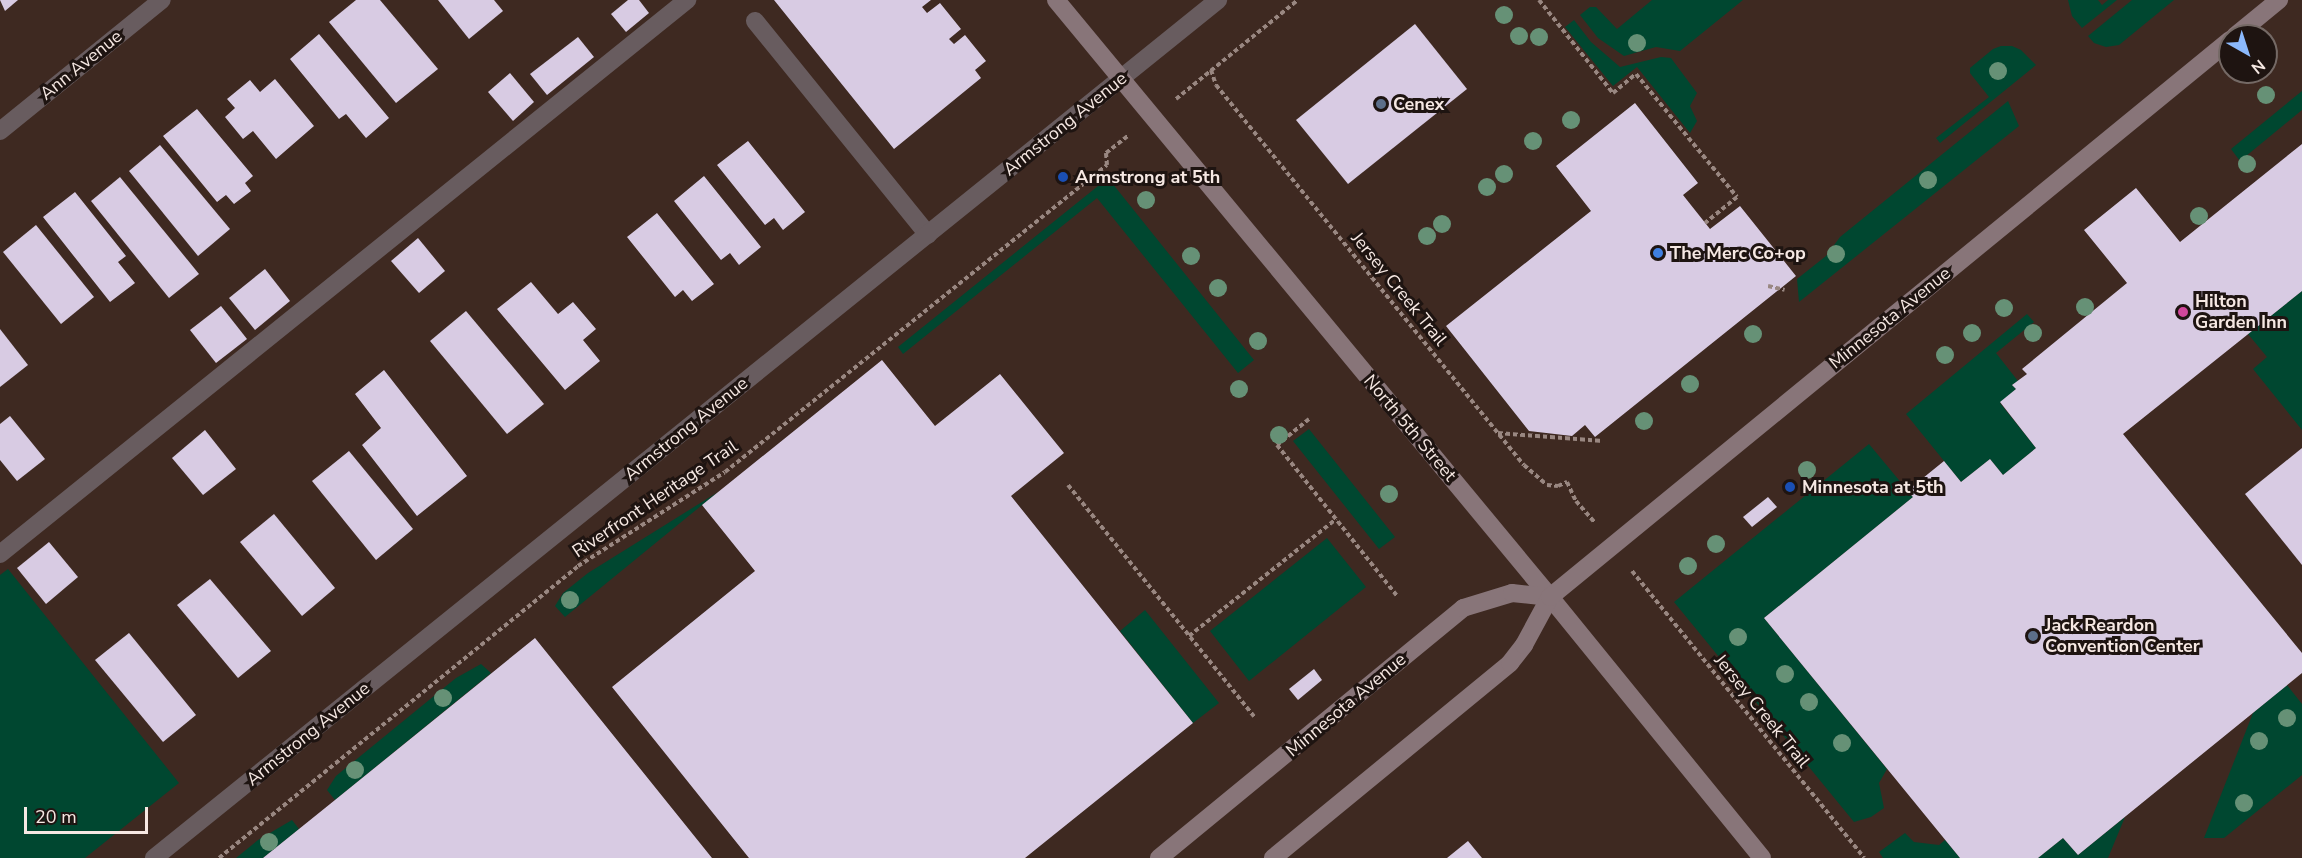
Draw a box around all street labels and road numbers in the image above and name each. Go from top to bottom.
street label: Ann Avenue [36,25,126,105]
street label: Armstrong Avenue [999,68,1131,180]
street label: Jersey Creek Trail [1347,228,1451,350]
street label: Minnesota Avenue [1825,262,1955,374]
street label: North 5th Street [1359,370,1461,486]
street label: Armstrong Avenue [620,373,752,485]
street label: Riverfront Heritage Trail [568,436,742,562]
street label: Minnesota Avenue [1282,649,1410,761]
street label: Jersey Creek Trail [1710,650,1814,772]
street label: Armstrong Avenue [242,678,374,790]

